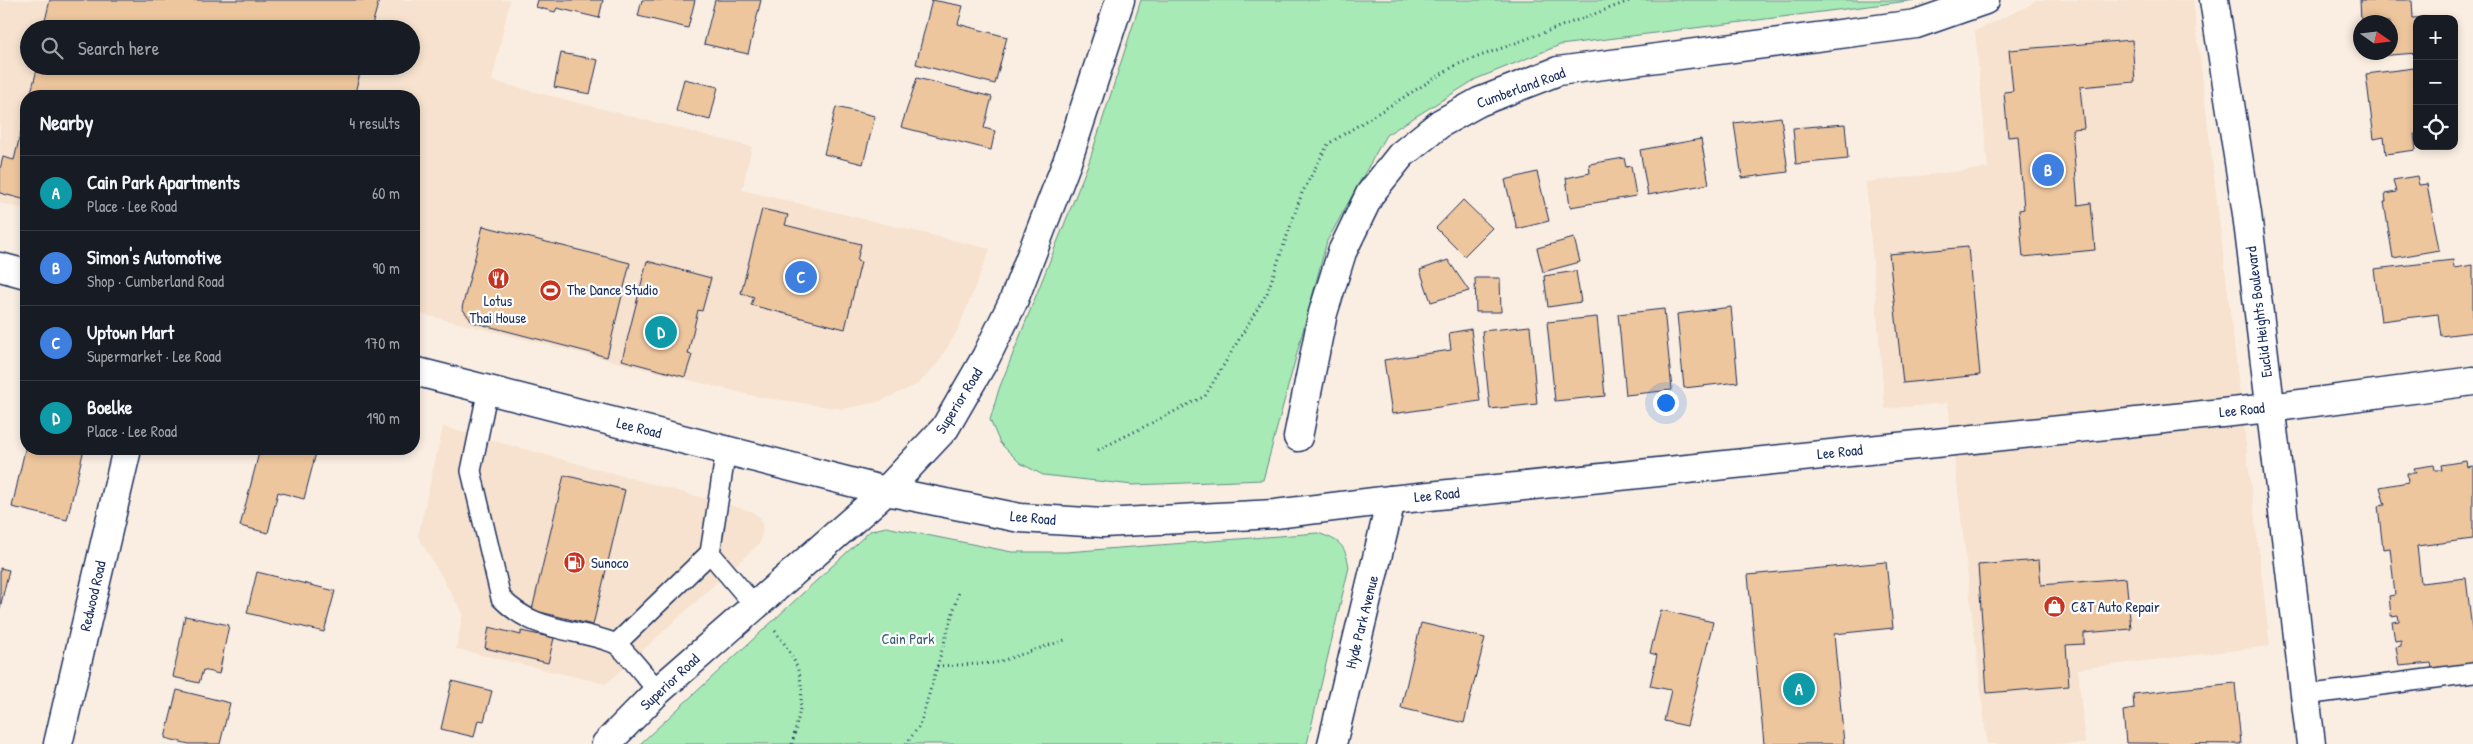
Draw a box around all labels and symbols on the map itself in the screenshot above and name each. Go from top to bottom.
north arrow [2353,15,2398,60]
street label: Cumberland Road [1474,62,1568,113]
pin: B [2032,151,2064,189]
street label: Euclid Heights Boulevard [2240,245,2277,379]
pin: C [785,258,817,296]
restaurant icon: Lotus Thai House [486,266,510,290]
sports icon: The Dance Studio [539,278,563,302]
place label: The Dance Studio [567,279,658,300]
place label: Lotus Thai House [470,290,526,328]
pin: D [645,313,677,351]
street label: Superior Road [930,364,987,438]
your location [1653,390,1679,416]
street label: Lee Road [2218,397,2266,422]
street label: Lee Road [614,412,664,443]
street label: Lee Road [1816,439,1864,464]
street label: Lee Road [1413,482,1461,507]
street label: Lee Road [1009,505,1057,530]
fuel station icon: Sunoco [563,551,587,575]
place label: Sunoco [591,552,629,573]
street label: Redwood Road [74,559,111,633]
street label: Hyde Park Avenue [1340,573,1383,671]
shop icon: C&T Auto Repair [2043,595,2067,619]
place label: C&T Auto Repair [2071,596,2160,617]
park label: Cain Park [882,628,934,649]
street label: Superior Road [635,649,704,715]
pin: A [1783,670,1815,708]

